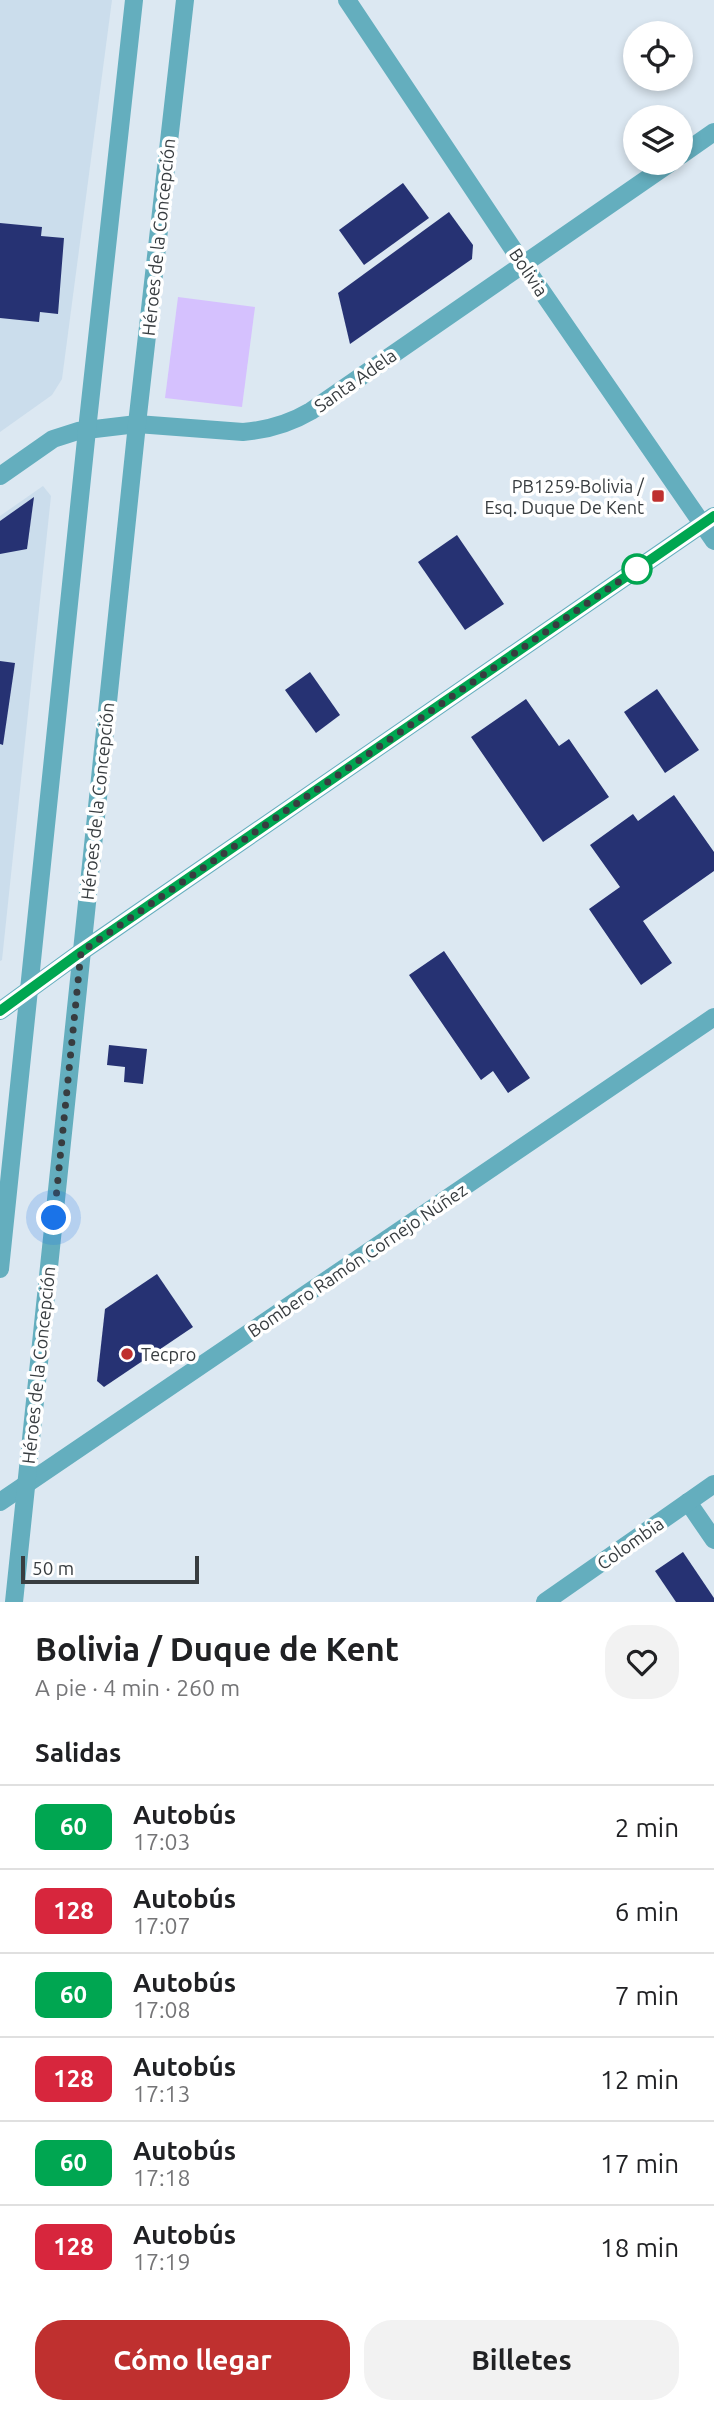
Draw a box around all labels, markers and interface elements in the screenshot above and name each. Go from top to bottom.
map controls [623,21,693,175]
button: locate [623,21,693,91]
button: layers [623,105,693,175]
street label: Héroes de la Concepción [138,137,178,337]
street label: Bolivia [506,244,552,300]
street label: Santa Adela [310,344,400,416]
place label: PB1259-Bolivia / Esq. Duque De Kent [484,476,645,517]
marker: PB1259-Bolivia / Esq. Duque De Kent [650,488,666,504]
unlabelled marker [622,554,652,584]
street label: Héroes de la Concepción [77,701,117,901]
street label: Bombero Ramón Cornejo Núñez [244,1179,470,1341]
your location [36,1200,71,1235]
street label: Héroes de la Concepción [18,1265,58,1465]
place label: Tecpro [141,1344,196,1364]
marker: Tecpro [119,1346,135,1362]
street label: Colombia [593,1513,667,1573]
scale bar [21,1553,200,1585]
text: 50 m [32,1557,74,1579]
button: heart [605,1625,679,1699]
text: Bolivia / Duque de Kent [35,1630,399,1667]
text: A pie · 4 min · 260 m [35,1675,240,1700]
text: Salidas [35,1738,121,1767]
text: Autobús [133,1800,236,1829]
text: 60 [60,1813,87,1840]
text: 2 min [615,1813,679,1842]
text: 17:03 [133,1829,191,1854]
text: Autobús [133,1884,236,1913]
text: 128 [53,1897,94,1924]
text: 6 min [615,1897,679,1926]
text: 17:07 [133,1913,191,1938]
text: Autobús [133,1968,236,1997]
text: 60 [60,1981,87,2008]
text: 7 min [615,1981,679,2010]
text: 17:08 [133,1997,191,2022]
text: Autobús [133,2052,236,2081]
text: 128 [53,2065,94,2092]
text: 12 min [600,2065,679,2094]
text: 17:13 [133,2081,191,2106]
text: Autobús [133,2136,236,2165]
text: 60 [60,2149,87,2176]
text: 17 min [600,2149,679,2178]
text: 17:18 [133,2165,191,2190]
text: Autobús [133,2220,236,2249]
text: 128 [53,2233,94,2260]
text: 18 min [600,2233,679,2262]
text: 17:19 [133,2249,191,2274]
button: Cómo llegar [35,2320,350,2400]
button: Billetes [364,2320,679,2400]

